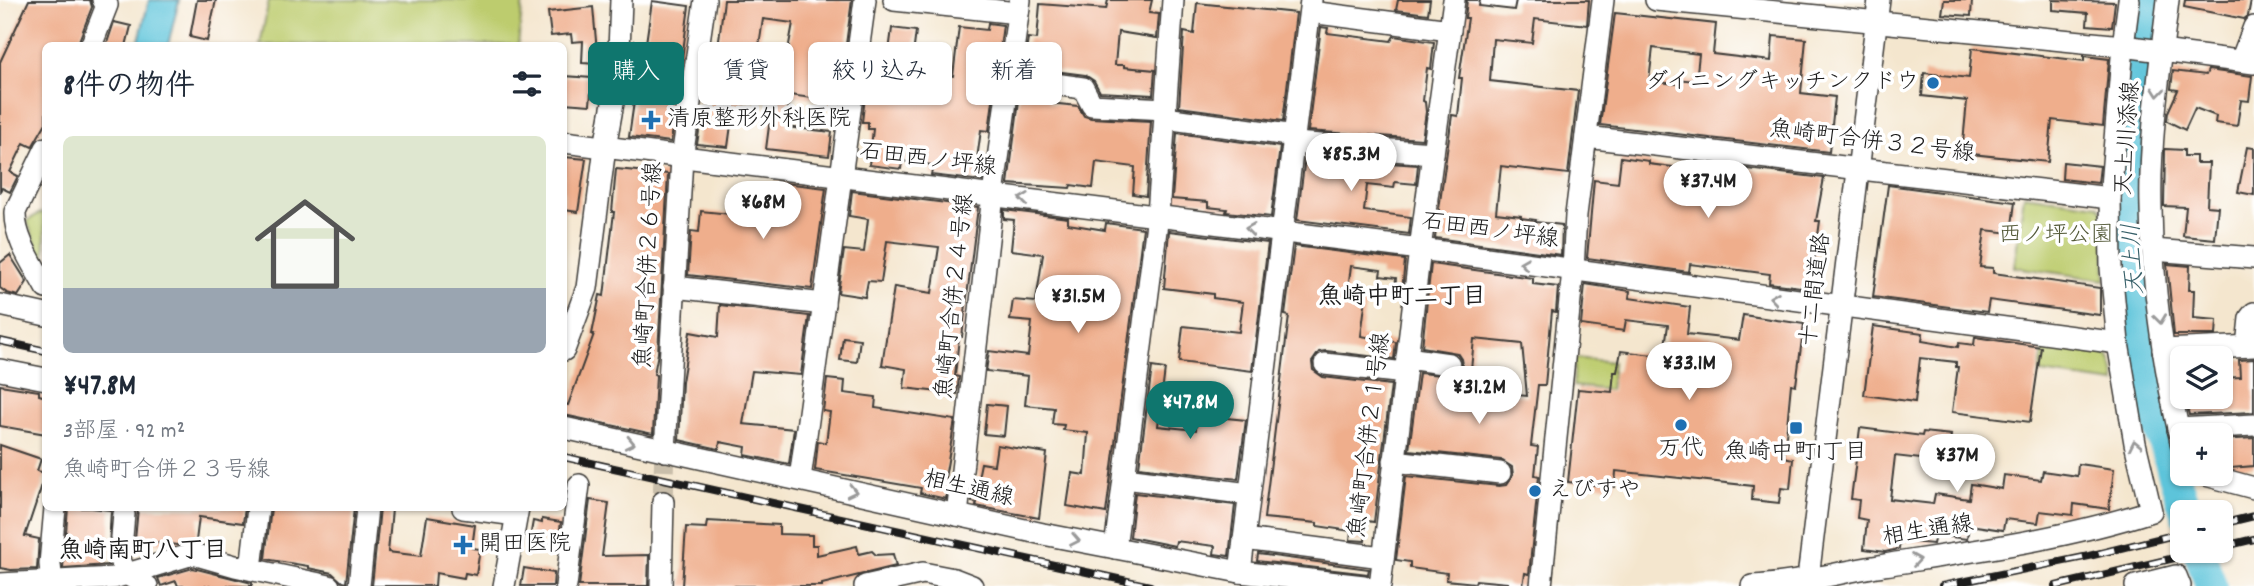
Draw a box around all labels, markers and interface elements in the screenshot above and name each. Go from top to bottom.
chip: 購入 [588,42,684,105]
chip: 賃貸 [698,42,794,105]
chip: 絞り込み [808,42,952,105]
chip: 新着 [966,42,1062,105]
icon: filters [508,65,546,103]
text: 8件の物件 [63,67,195,110]
place label: ダイニングキッチンクドウ [1645,67,1919,100]
marker: ダイニングキッチンクドウ [1925,75,1941,91]
street label: 天上川添線 [2109,79,2149,197]
one-way arrow [2150,86,2165,98]
place label: 清原整形外科医院 [667,104,851,137]
marker: 清原整形外科医院 [641,110,661,130]
street label: 魚崎町合併３２号線 [1767,114,1977,172]
pin: ¥85.3M [1294,134,1408,193]
street label: 石田西ノ坪線 [858,136,998,186]
text: ¥85.3M [1322,139,1380,172]
pin: ¥37.4M [1651,160,1765,220]
street label: 魚崎町合併２６号線 [628,161,672,369]
text: ¥37.4M [1680,166,1737,199]
icon: home [242,181,368,307]
pin: ¥68M [722,182,804,241]
text: ¥68M [740,187,786,220]
street label: 魚崎町合併２４号線 [929,191,983,401]
one-way arrow [1018,192,1030,207]
street label: 石田西ノ坪線 [1419,206,1561,258]
park label: 西ノ坪公園 [1999,220,2114,253]
one-way arrow [1244,221,1256,236]
water label: 天上川 [2116,222,2154,296]
street label: 十二間道路 [1794,231,1840,349]
one-way arrow [1518,256,1530,271]
pin: ¥31.5M [1021,276,1135,335]
text: ¥31.5M [1051,281,1105,314]
district label: 魚崎中町二丁目 [1318,281,1486,315]
one-way arrow [1768,290,1780,305]
one-way arrow [2152,313,2167,325]
street label: 魚崎町合併２１号線 [1342,330,1400,540]
pin: ¥33.1M [1632,342,1746,402]
map controls [2170,346,2233,563]
button: layers [2170,346,2233,409]
text: ¥33.1M [1662,348,1716,381]
pin: ¥31.2M [1422,366,1536,426]
text: ¥47.8M [63,367,136,410]
text: ¥31.2M [1452,372,1506,405]
pin: ¥47.8M [1133,382,1247,441]
text: ¥47.8M [1162,387,1218,420]
text: 3部屋 · 92 m² [63,416,185,449]
marker: 万代 [1673,417,1689,433]
marker: 魚崎中町1丁目 [1788,420,1804,436]
button: + [2170,423,2233,486]
place label: 万代 [1658,434,1704,467]
pin: ¥37M [1916,434,1998,494]
one-way arrow [624,435,636,449]
place label: 魚崎中町1丁目 [1724,437,1868,470]
one-way arrow [2129,439,2144,451]
text: ¥37M [1935,440,1979,473]
text: 魚崎町合併２３号線 [63,455,270,488]
street label: 相生通線 [919,464,1017,516]
place label: えびすや [1549,475,1641,508]
one-way arrow [846,483,858,497]
marker: えびすや [1527,483,1543,499]
button: − [2170,500,2233,563]
street label: 相生通線 [1880,509,1976,555]
place label: 開田医院 [479,529,571,562]
one-way arrow [1069,532,1081,547]
district label: 魚崎南町八丁目 [59,535,227,569]
marker: 開田医院 [453,535,473,555]
one-way arrow [1910,553,1922,568]

